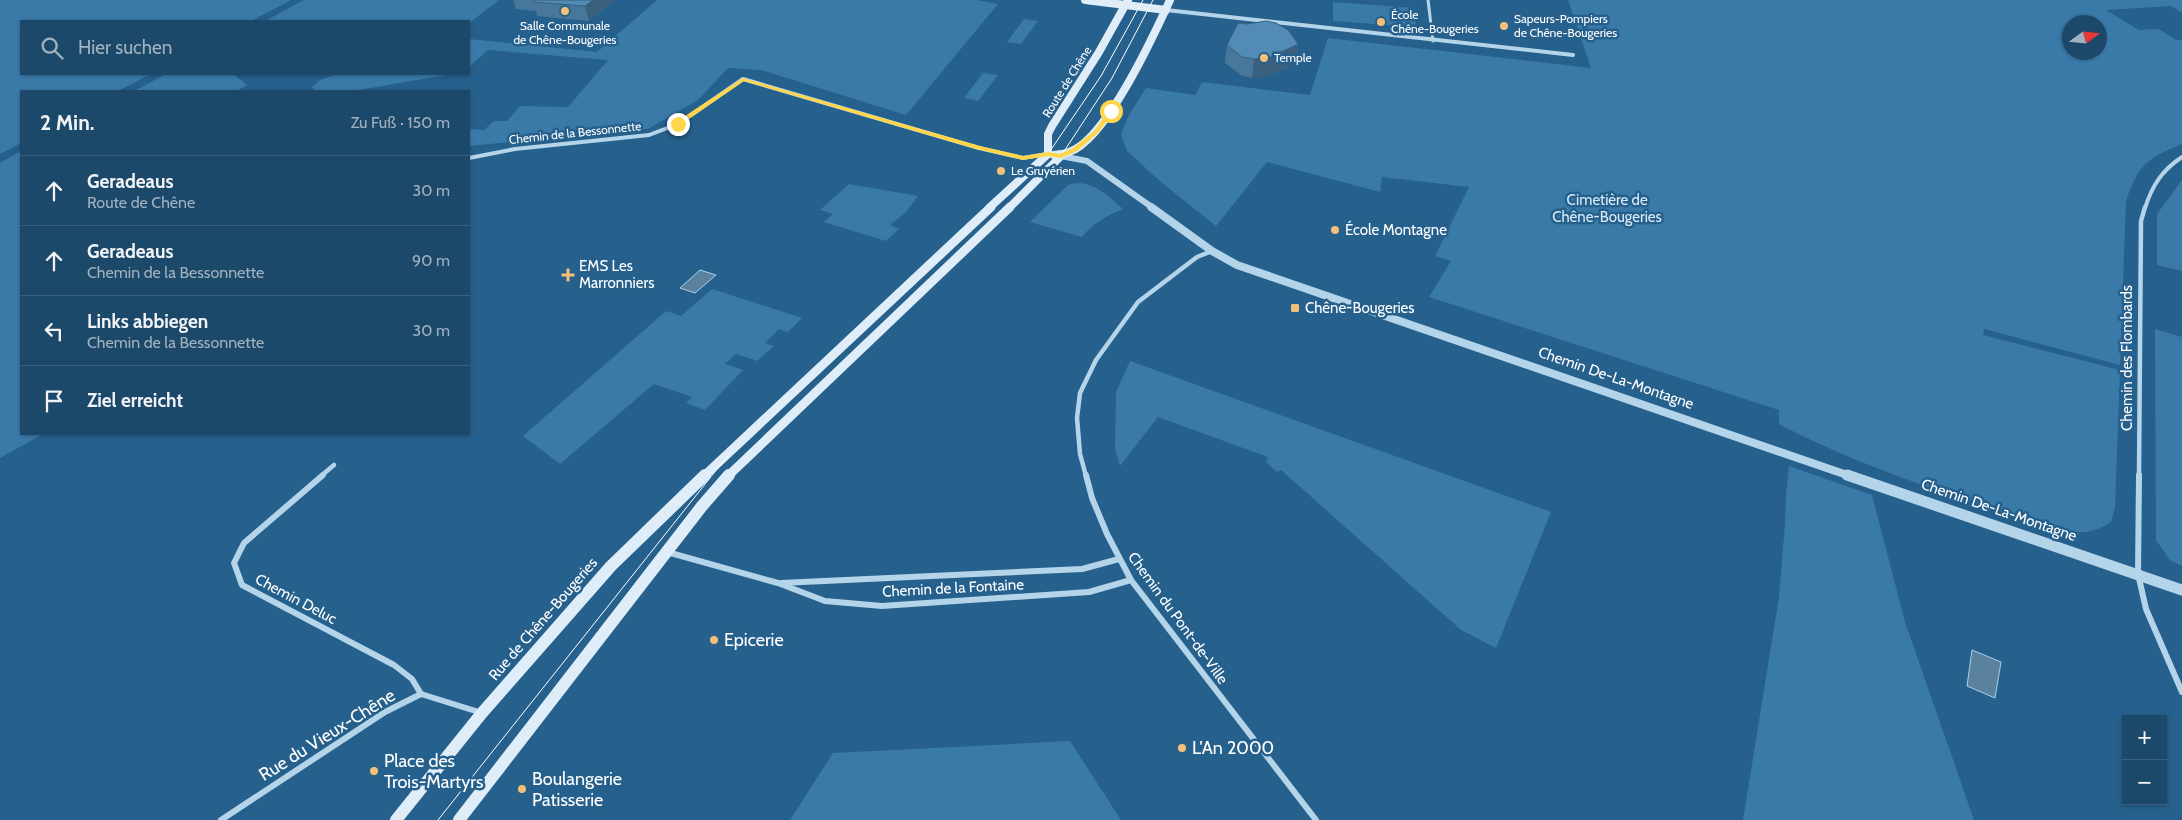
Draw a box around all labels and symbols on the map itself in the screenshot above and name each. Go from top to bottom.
marker: Salle Communale de Chêne-Bougeries [559,5,571,17]
place label: École Chêne-Bougeries [1391,7,1479,36]
place label: Sapeurs-Pompiers de Chêne-Bougeries [1514,11,1617,40]
north arrow [2062,15,2107,60]
marker: École Chêne-Bougeries [1375,16,1387,28]
place label: Salle Communale de Chêne-Bougeries [513,18,617,47]
marker: Sapeurs-Pompiers de Chêne-Bougeries [1498,20,1510,32]
street label: Route de Chêne [1039,43,1094,120]
place label: Temple [1274,50,1312,65]
marker: Temple [1258,52,1270,64]
route start [1100,100,1123,123]
route end [667,113,690,136]
street label: Chemin de la Bessonnette [508,118,642,147]
place label: Le Gruyérien [1011,163,1075,178]
marker: Le Gruyérien [995,165,1007,177]
park label: Cimetière de Chêne-Bougeries [1552,191,1662,226]
place label: École Montagne [1345,220,1447,239]
marker: École Montagne [1329,224,1341,236]
place label: EMS Les Marronniers [579,257,654,292]
marker: EMS Les Marronniers [561,268,575,282]
street label: Chemin des Flombards [2118,285,2136,431]
place label: Chêne-Bougeries [1305,299,1415,317]
marker: Chêne-Bougeries [1289,302,1301,314]
street label: Chemin De-La-Montagne [1536,343,1696,413]
street label: Chemin De-La-Montagne [1919,475,2079,545]
street label: Chemin du Pont-de-Ville [1124,548,1232,688]
street label: Rue de Chêne-Bougeries [485,554,601,684]
street label: Chemin Deluc [252,570,340,628]
street label: Chemin de la Fontaine [882,575,1025,601]
place label: Epicerie [724,629,784,651]
marker: Epicerie [708,634,720,646]
street label: Rue du Vieux-Chêne [255,684,399,786]
place label: L'An 2000 [1192,737,1274,759]
marker: L'An 2000 [1176,742,1188,754]
place label: Place des Trois-Martyrs [384,750,483,793]
marker: Place des Trois-Martyrs [368,765,380,777]
place label: Boulangerie Patisserie [532,768,622,811]
marker: Boulangerie Patisserie [516,783,528,795]

